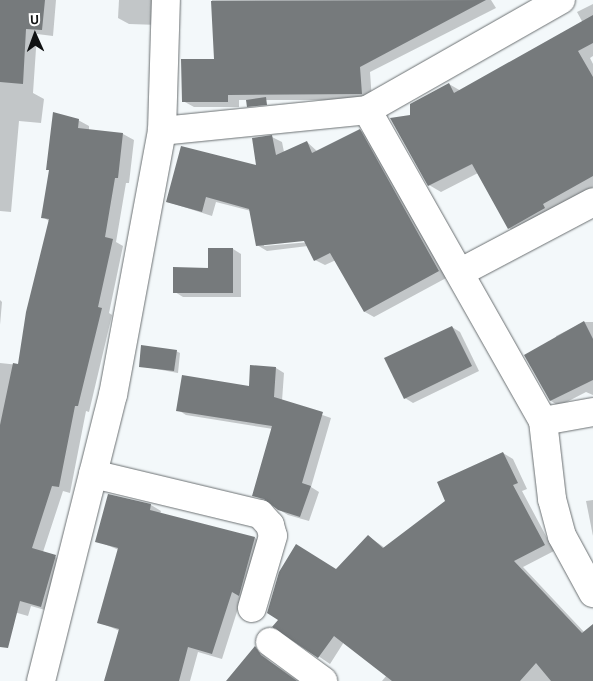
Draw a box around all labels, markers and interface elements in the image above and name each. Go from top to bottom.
north arrow [10,10,60,60]
text: U [30,13,39,27]

